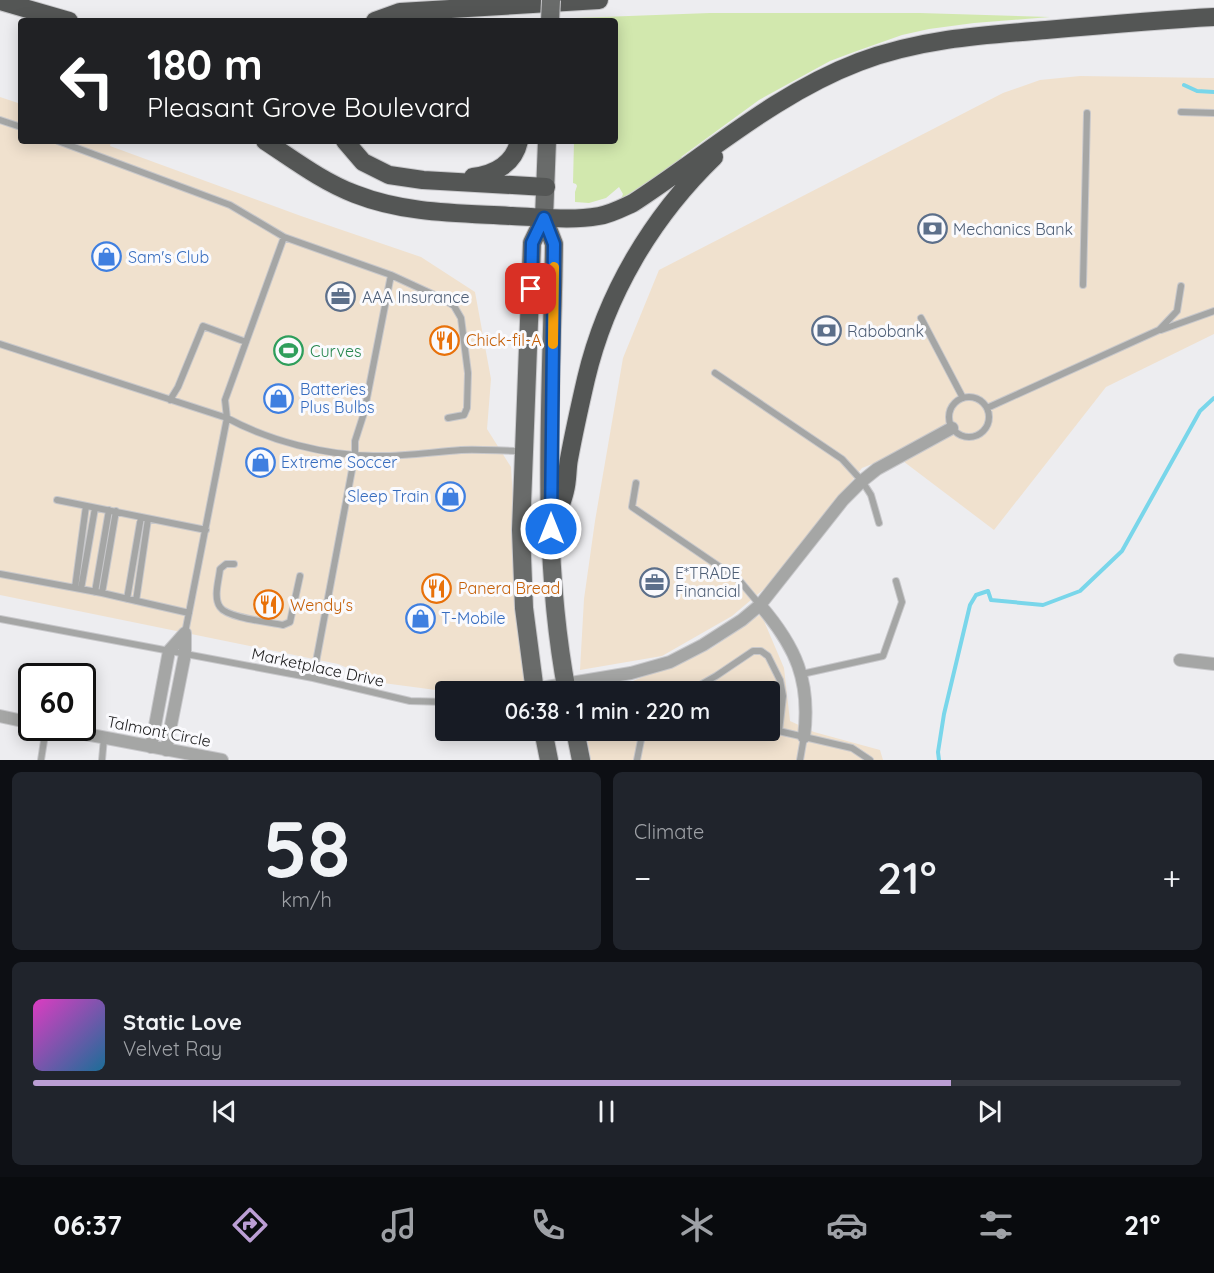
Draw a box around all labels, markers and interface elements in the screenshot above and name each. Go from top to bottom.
text: 180 m [147,38,263,91]
icon: left [48,42,126,120]
text: Pleasant Grove Boulevard [147,90,471,124]
bank icon: Mechanics Bank [916,213,948,245]
place label: Mechanics Bank [953,219,1073,239]
shop icon: Sam's Club [91,241,123,273]
place label: Sam's Club [128,247,209,267]
pin [505,263,556,314]
icon: arrive [514,272,547,305]
office icon: AAA Insurance [325,281,357,313]
place label: AAA Insurance [362,287,470,307]
bank icon: Rabobank [810,315,842,347]
place label: Rabobank [847,321,924,341]
restaurant icon: Chick-fil-A [429,324,461,356]
place label: Chick-fil-A [466,330,542,350]
sports icon: Curves [273,335,305,367]
place label: Curves [310,341,361,361]
place label: Batteries Plus Bulbs [300,379,375,417]
shop icon: Batteries Plus Bulbs [263,382,295,414]
shop icon: Extreme Soccer [244,446,276,478]
place label: Extreme Soccer [281,452,397,472]
shop icon: Sleep Train [434,480,466,512]
place label: Sleep Train [347,486,429,506]
position arrow [519,497,583,561]
place label: E*TRADE Financial [675,563,741,601]
office icon: E*TRADE Financial [638,566,670,598]
restaurant icon: Panera Bread [421,572,453,604]
place label: Panera Bread [458,578,560,598]
restaurant icon: Wendy's [253,589,285,621]
place label: Wendy's [290,595,353,615]
shop icon: T-Mobile [404,602,436,634]
place label: T-Mobile [441,608,505,628]
street label: Marketplace Drive [250,643,386,691]
speed limit sign: 60 [18,663,96,741]
text: 06:38 · 1 min · 220 m [505,697,710,725]
street label: Talmont Circle [105,711,213,751]
text: 58 [263,799,350,897]
text: Climate [634,819,704,844]
text: 21° [877,849,936,905]
text: − [634,857,651,898]
text: + [1162,857,1181,898]
text: km/h [281,887,332,912]
text: Static Love [123,1008,242,1036]
text: Velvet Ray [123,1036,222,1061]
icon: previous [208,1095,241,1128]
icon: pause [590,1095,623,1128]
icon: next [973,1095,1006,1128]
icon: directions [229,1204,271,1246]
icon: music [378,1204,420,1246]
icon: phone [527,1204,569,1246]
icon: climate [676,1204,718,1246]
icon: car [826,1204,868,1246]
icon: filters [975,1204,1017,1246]
text: 06:37 [54,1208,122,1242]
text: 21° [1124,1208,1160,1242]

